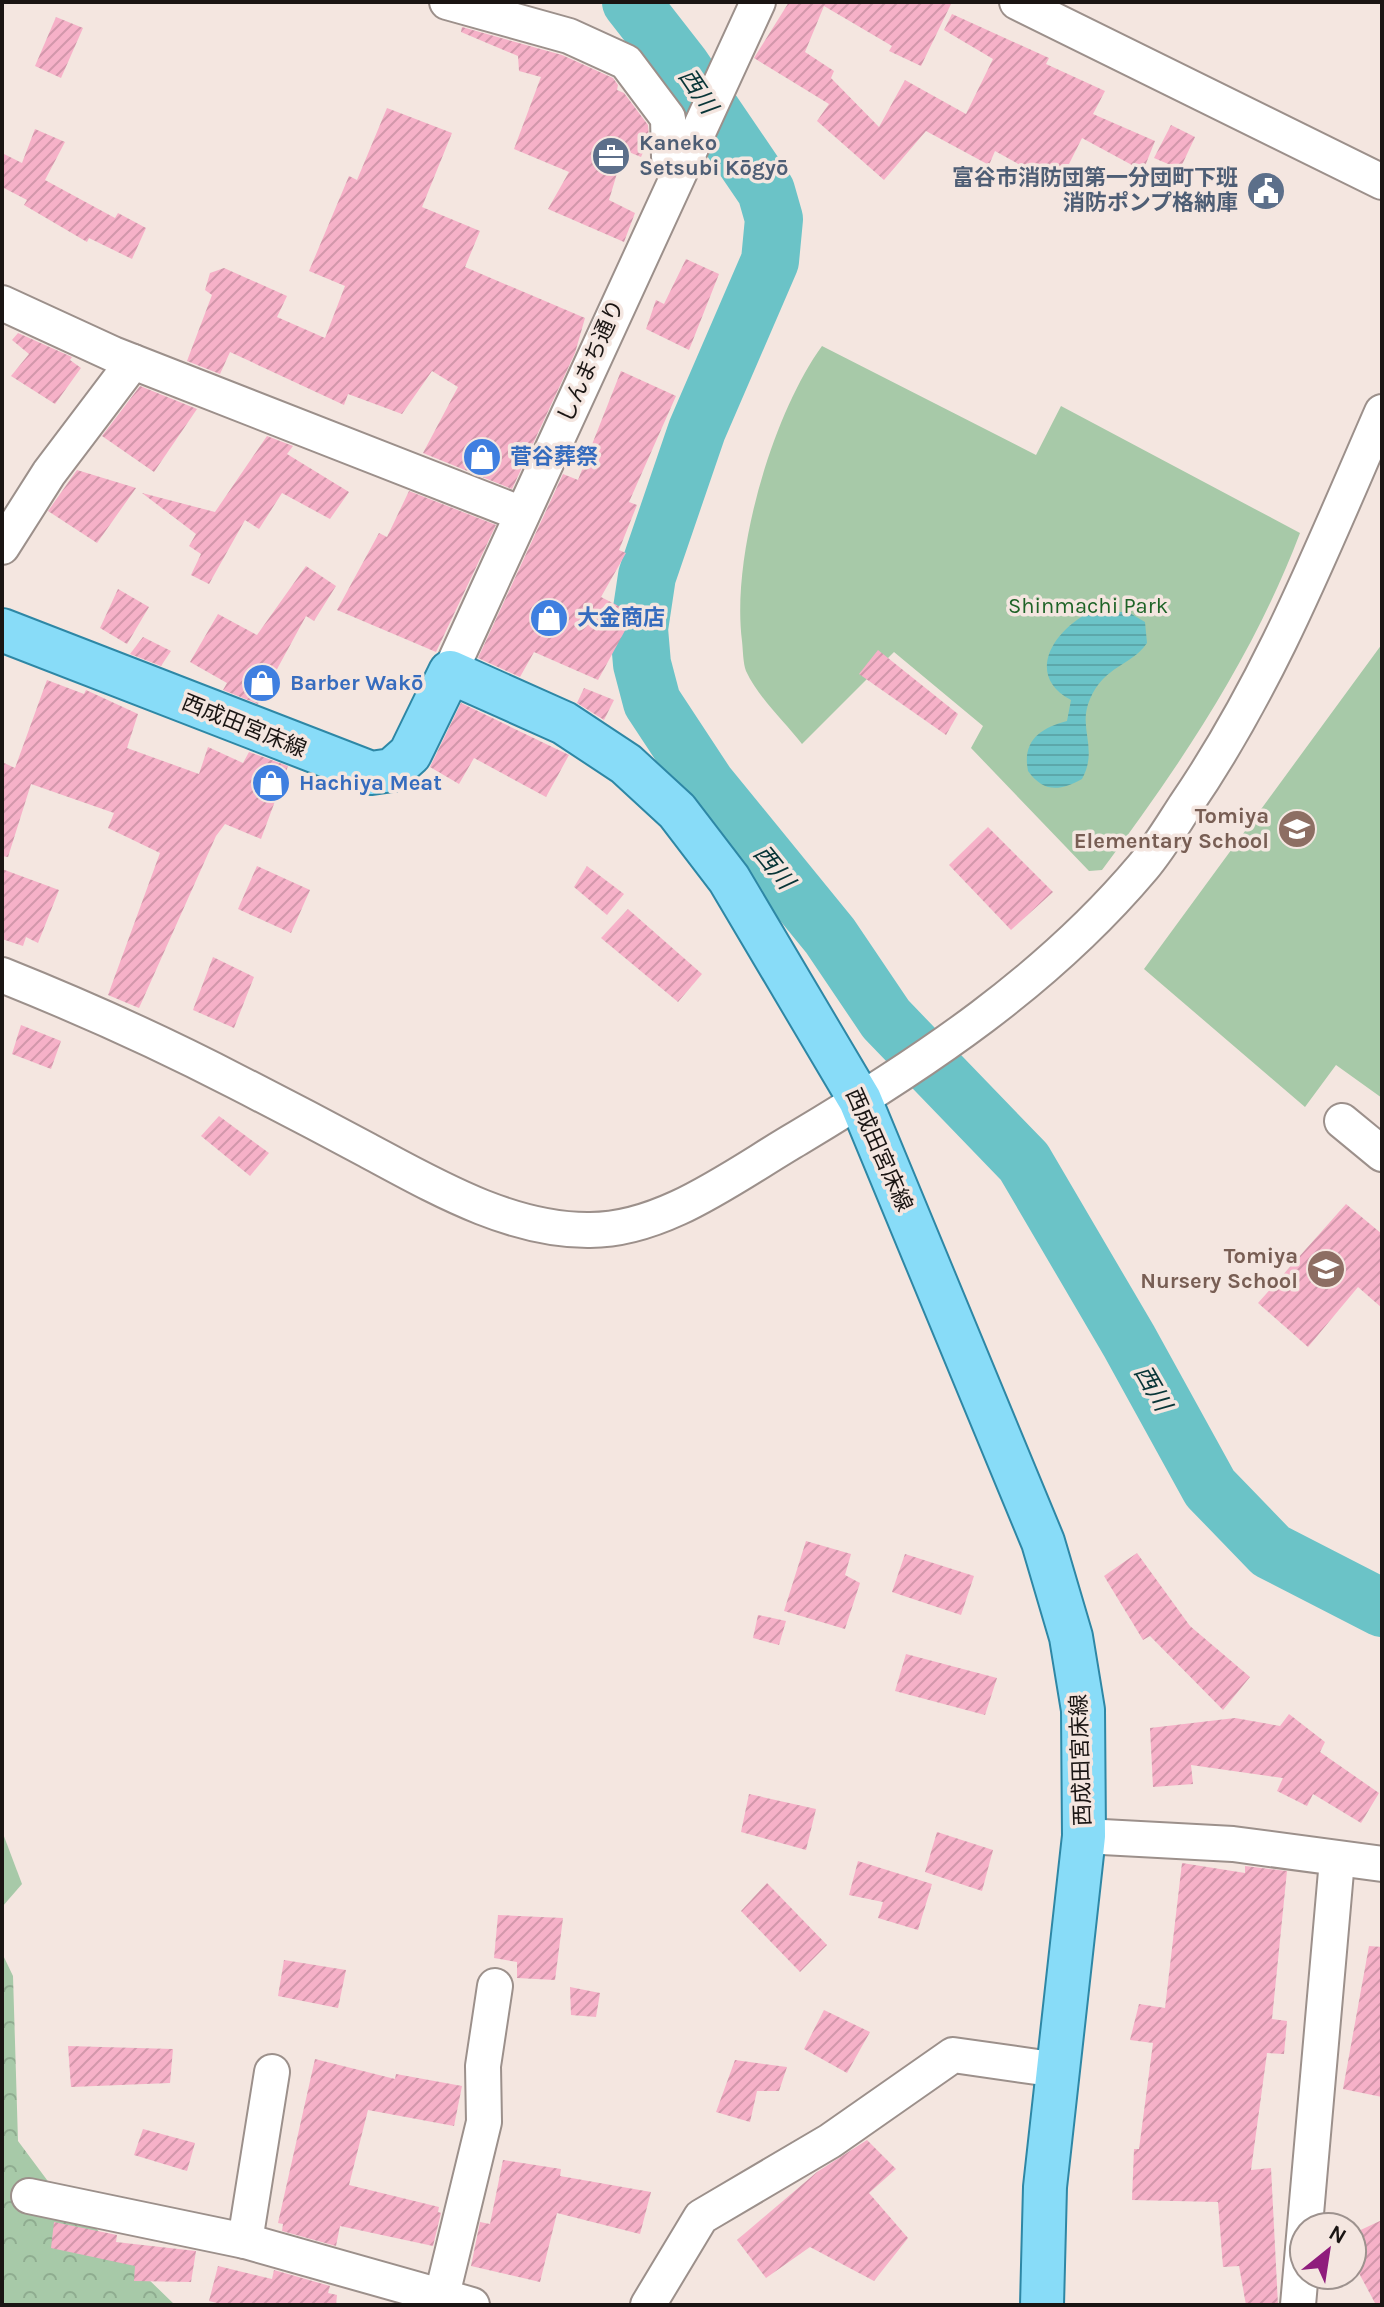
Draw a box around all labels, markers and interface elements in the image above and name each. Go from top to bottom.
water label: 西川 [673,63,725,121]
place label: Kaneko Setsubi Kōgyō [639,130,788,181]
office icon: Kaneko Setsubi Kōgyō [590,135,632,177]
place label: 富谷市消防団第一分団町下班 消防ポンプ格納庫 [952,165,1238,216]
public building icon: 富谷市消防団第一分団町下班 消防ポンプ格納庫 [1245,170,1287,212]
street label: しんまち通り [552,295,630,427]
shop icon: 菅谷葬祭 [461,436,503,478]
place label: 菅谷葬祭 [510,444,598,470]
park label: Shinmachi Park [1008,593,1168,619]
shop icon: 大金商店 [528,597,570,639]
place label: 大金商店 [577,605,665,631]
shop icon: Barber Wakō [241,662,283,704]
place label: Barber Wakō [290,670,423,696]
street label: 西成田宮床線 [178,689,310,763]
shop icon: Hachiya Meat [250,762,292,804]
place label: Hachiya Meat [299,770,442,796]
place label: Tomiya Elementary School [1074,803,1269,854]
school or university icon: Tomiya Elementary School [1276,808,1318,850]
water label: 西川 [748,840,802,897]
street label: 西成田宮床線 [840,1084,918,1216]
place label: Tomiya Nursery School [1140,1243,1298,1294]
school or university icon: Tomiya Nursery School [1305,1248,1347,1290]
water label: 西川 [1129,1360,1179,1418]
street label: 西成田宮床線 [1066,1694,1096,1826]
north arrow [1288,2211,1368,2291]
text: N [1324,2219,1351,2250]

